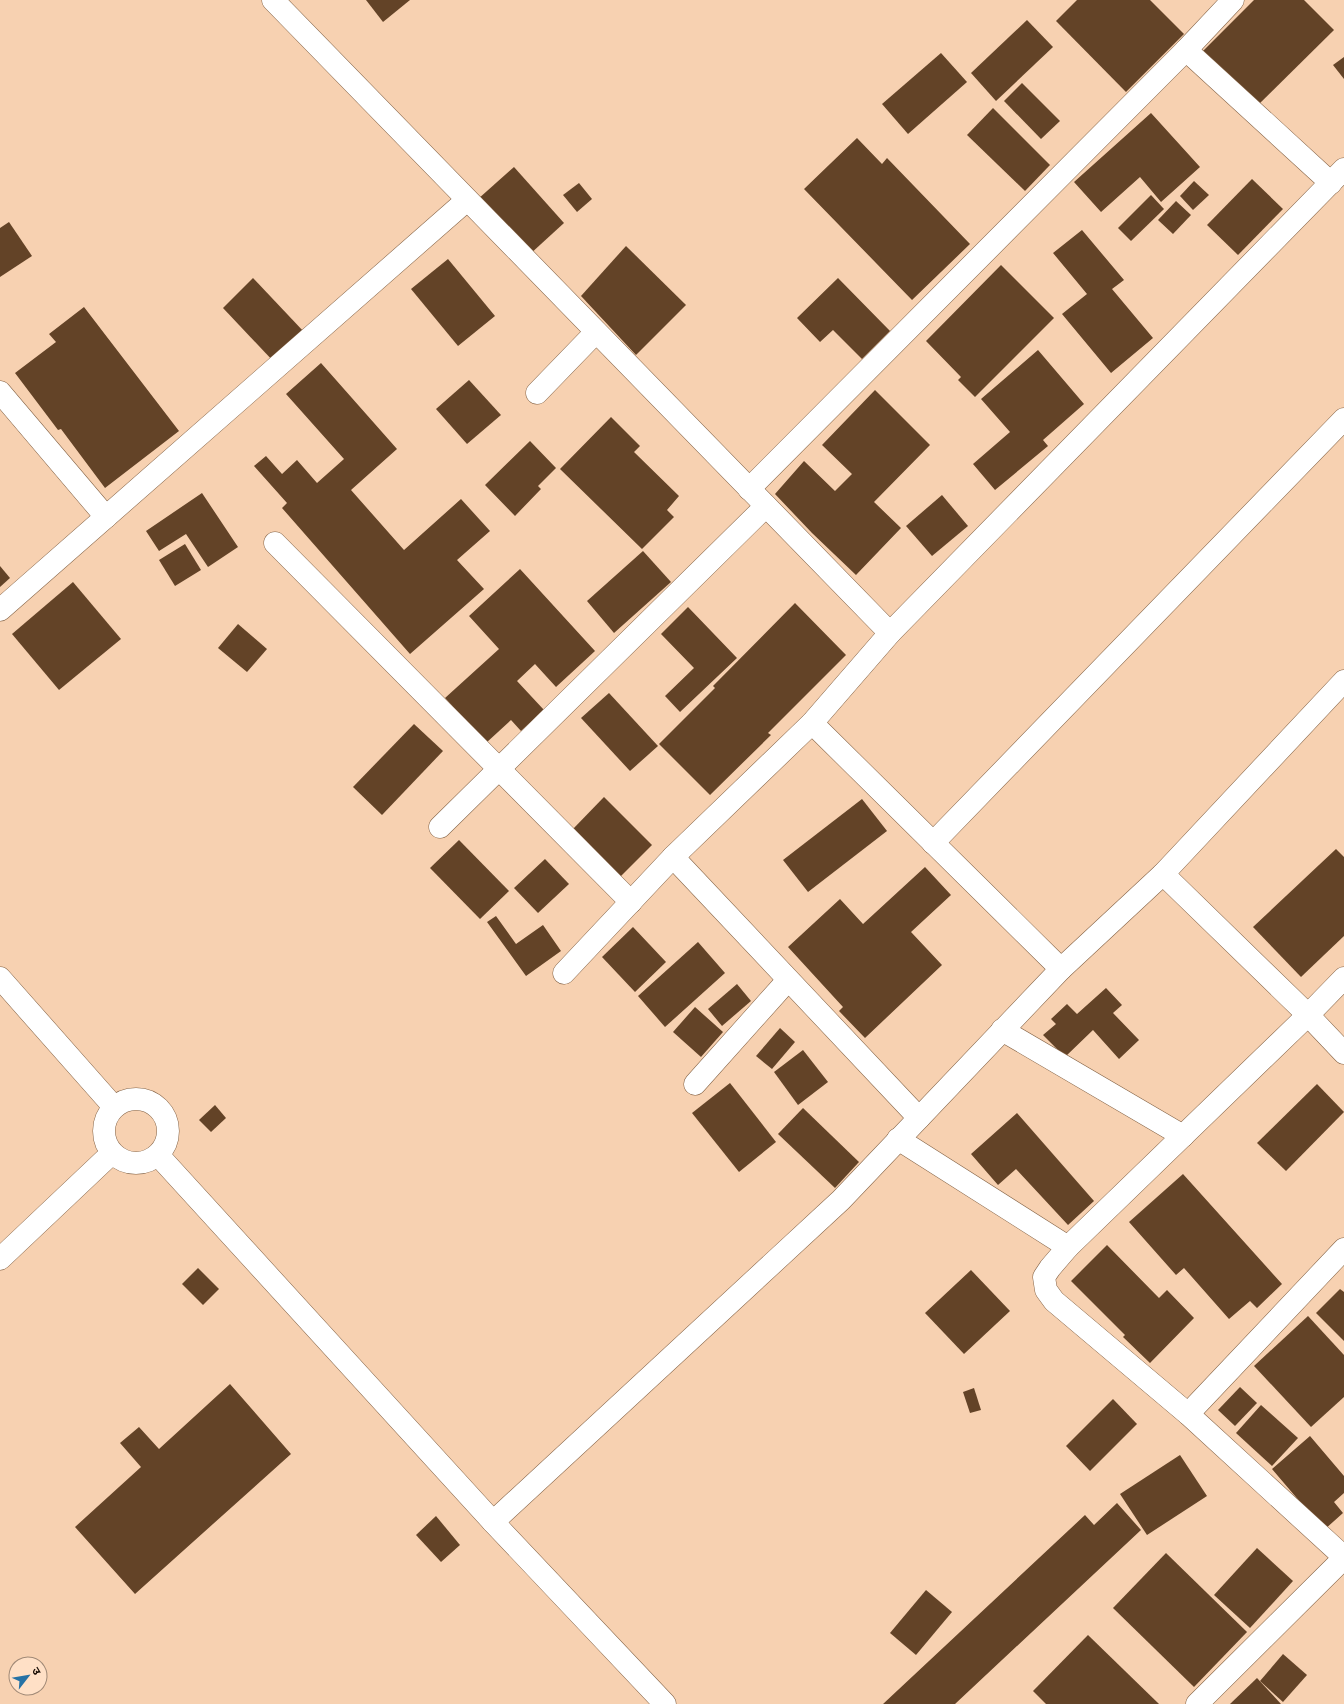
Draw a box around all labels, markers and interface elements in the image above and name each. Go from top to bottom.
north arrow [8,1656,48,1696]
text: उ [29,1665,44,1678]

